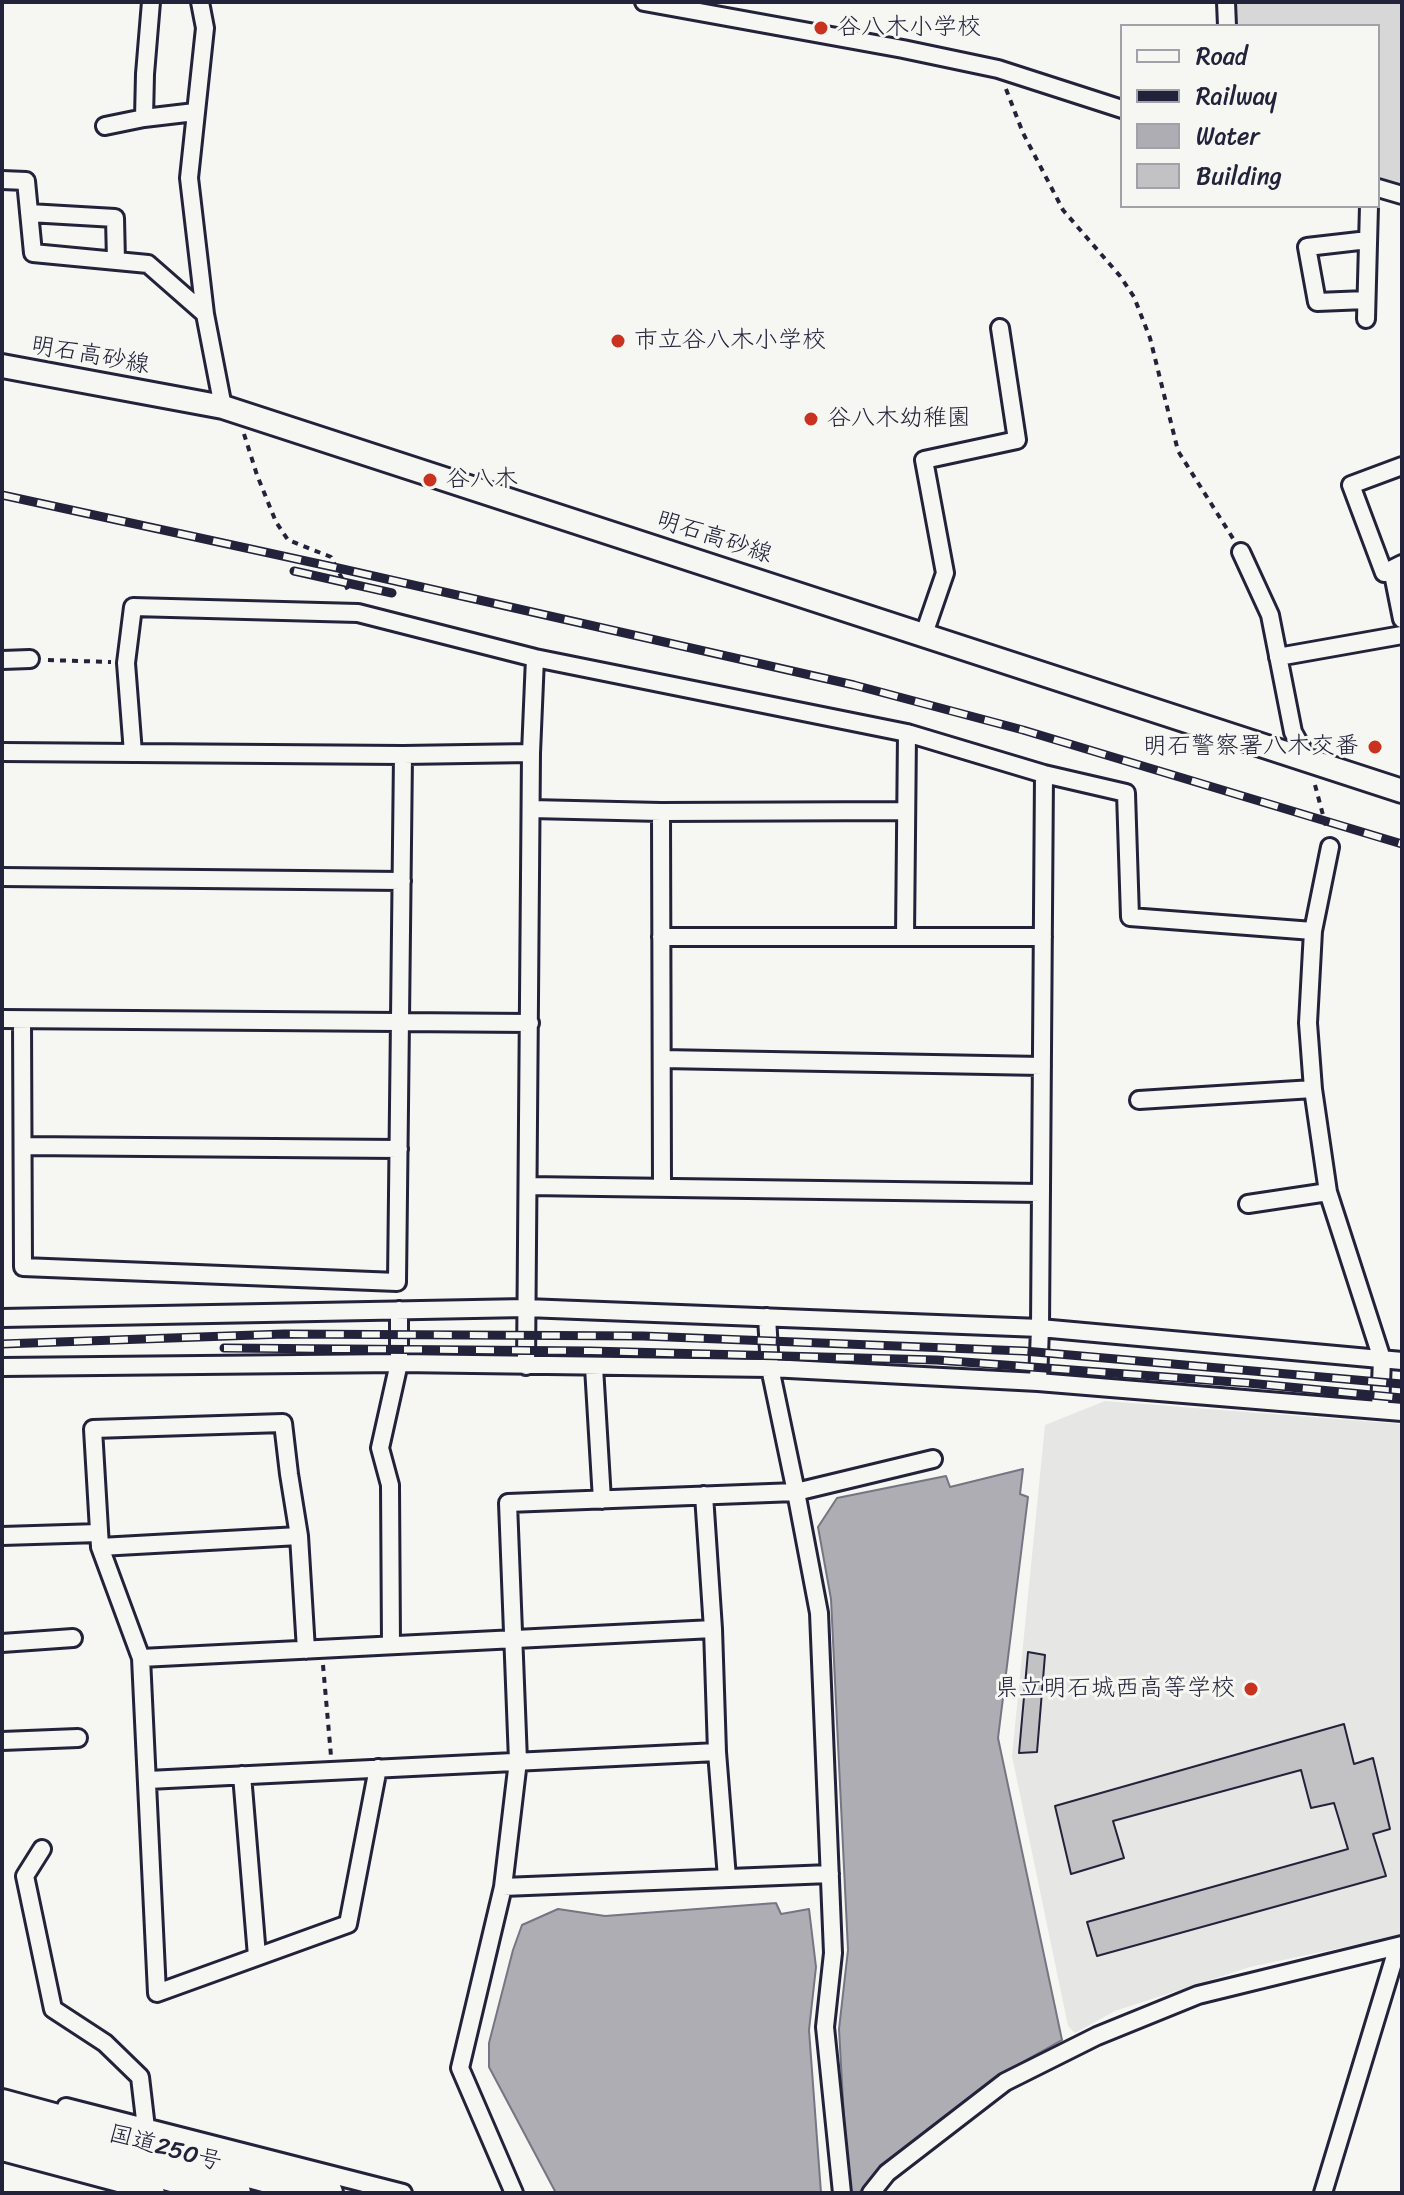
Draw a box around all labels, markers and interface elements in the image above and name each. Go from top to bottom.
place label: 谷八木小学校 [837,14,981,42]
marker: 谷八木小学校 [812,19,830,37]
legend [1120,24,1380,208]
text: Road [1196,35,1247,77]
text: Railway [1196,75,1277,117]
text: Water [1196,115,1259,157]
text: Building [1196,155,1282,197]
place label: 市立谷八木小学校 [634,327,826,355]
street label: 明石高砂線 [28,331,152,381]
marker: 市立谷八木小学校 [609,332,627,350]
place label: 谷八木幼稚園 [827,405,971,433]
marker: 谷八木幼稚園 [802,410,820,428]
place label: 谷八木 [446,466,518,494]
marker: 谷八木 [421,471,439,489]
street label: 明石高砂線 [652,506,776,570]
place label: 明石警察署八木交番 [1143,733,1359,761]
marker: 明石警察署八木交番 [1366,738,1384,756]
place label: 県立明石城西高等学校 [995,1675,1235,1703]
marker: 県立明石城西高等学校 [1242,1680,1260,1698]
street label: 国道250号 [105,2120,225,2178]

